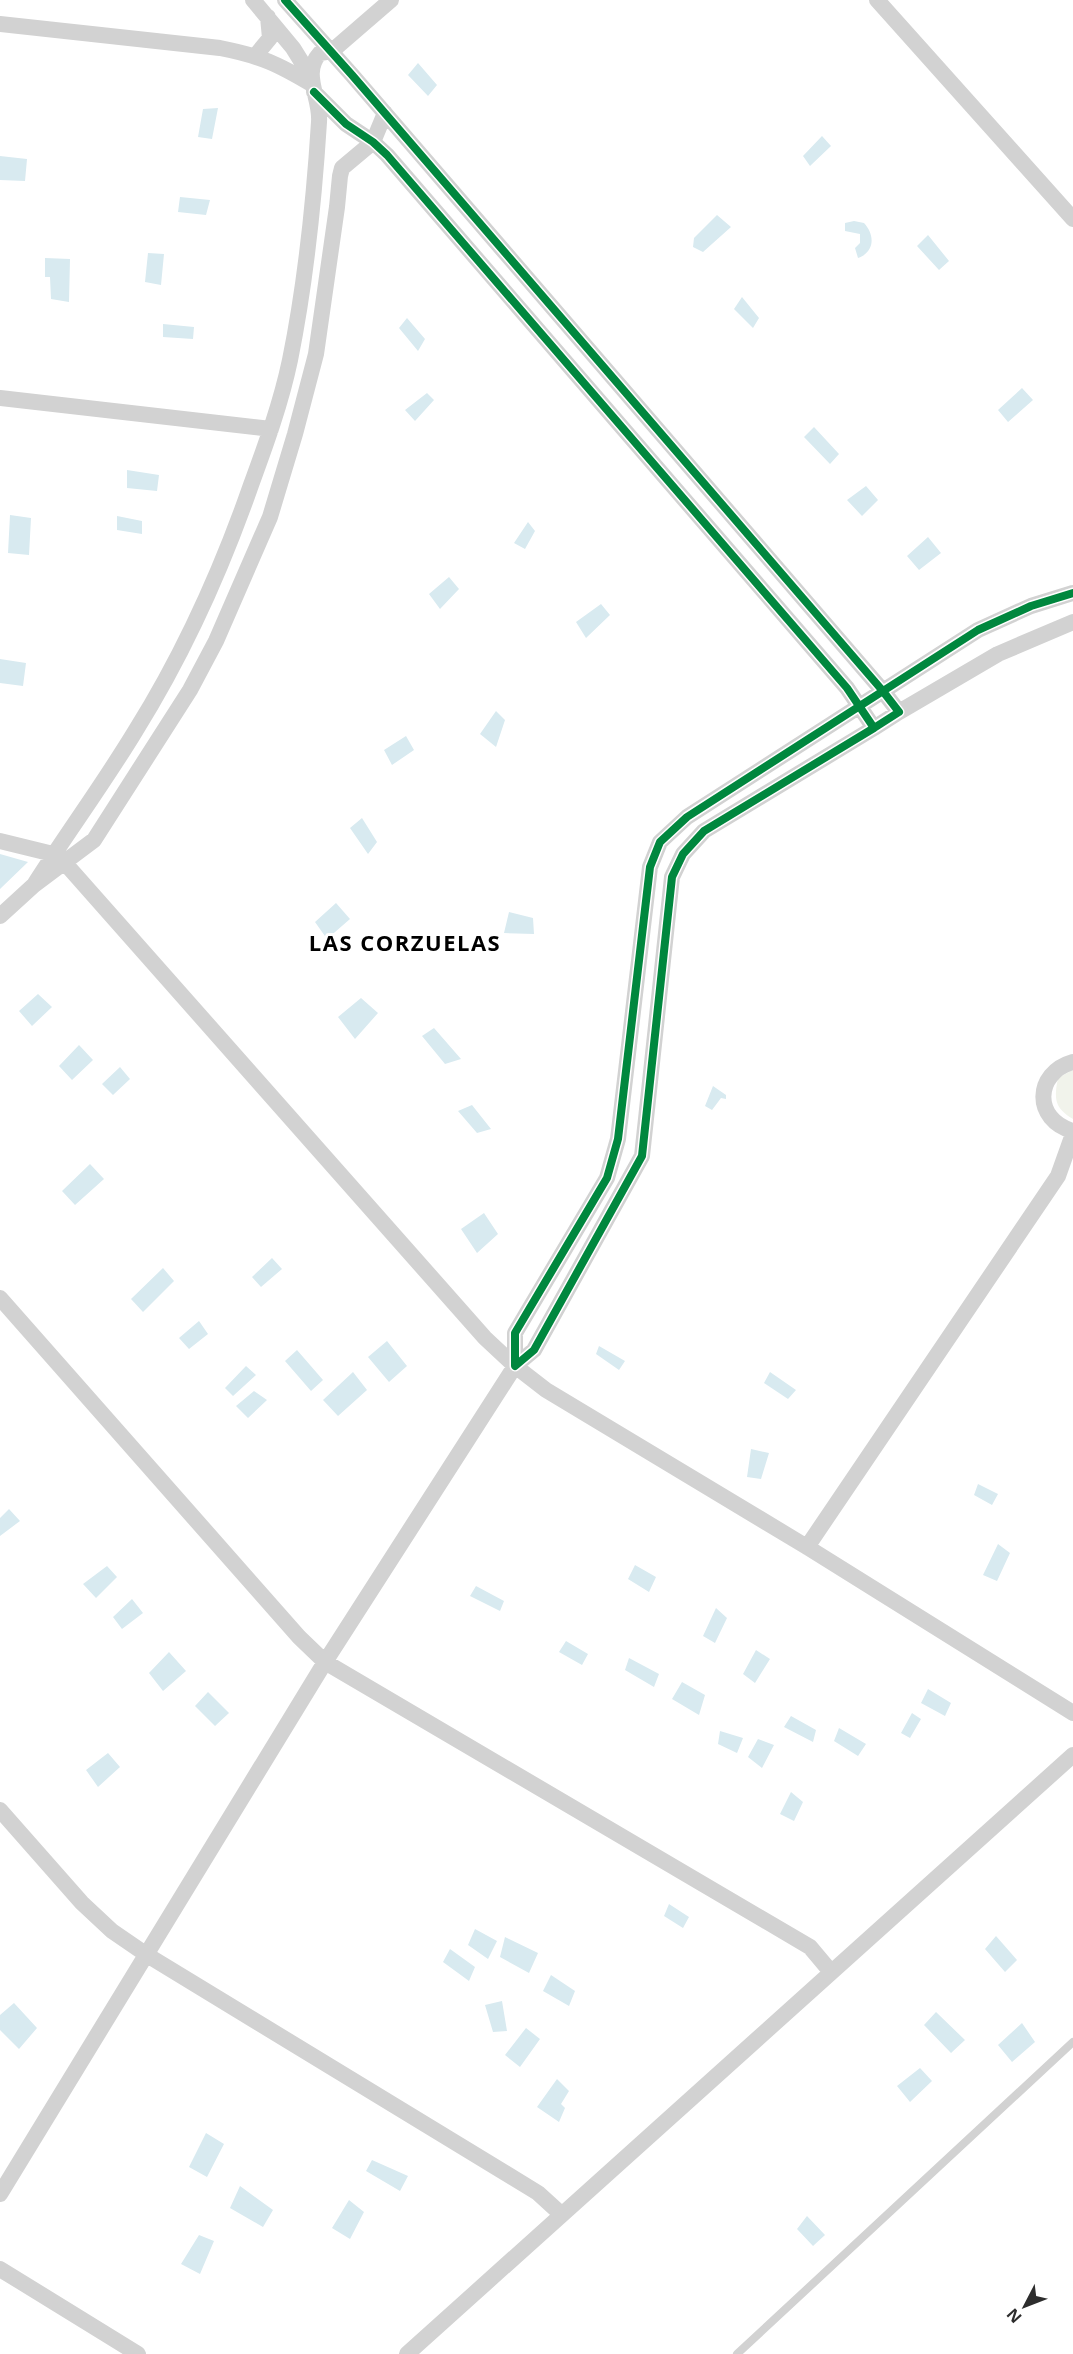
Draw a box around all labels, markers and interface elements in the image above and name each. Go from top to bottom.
district label: LAS CORZUELAS [309,927,501,957]
north arrow [995,2276,1055,2336]
text: N [1001,2304,1026,2328]

